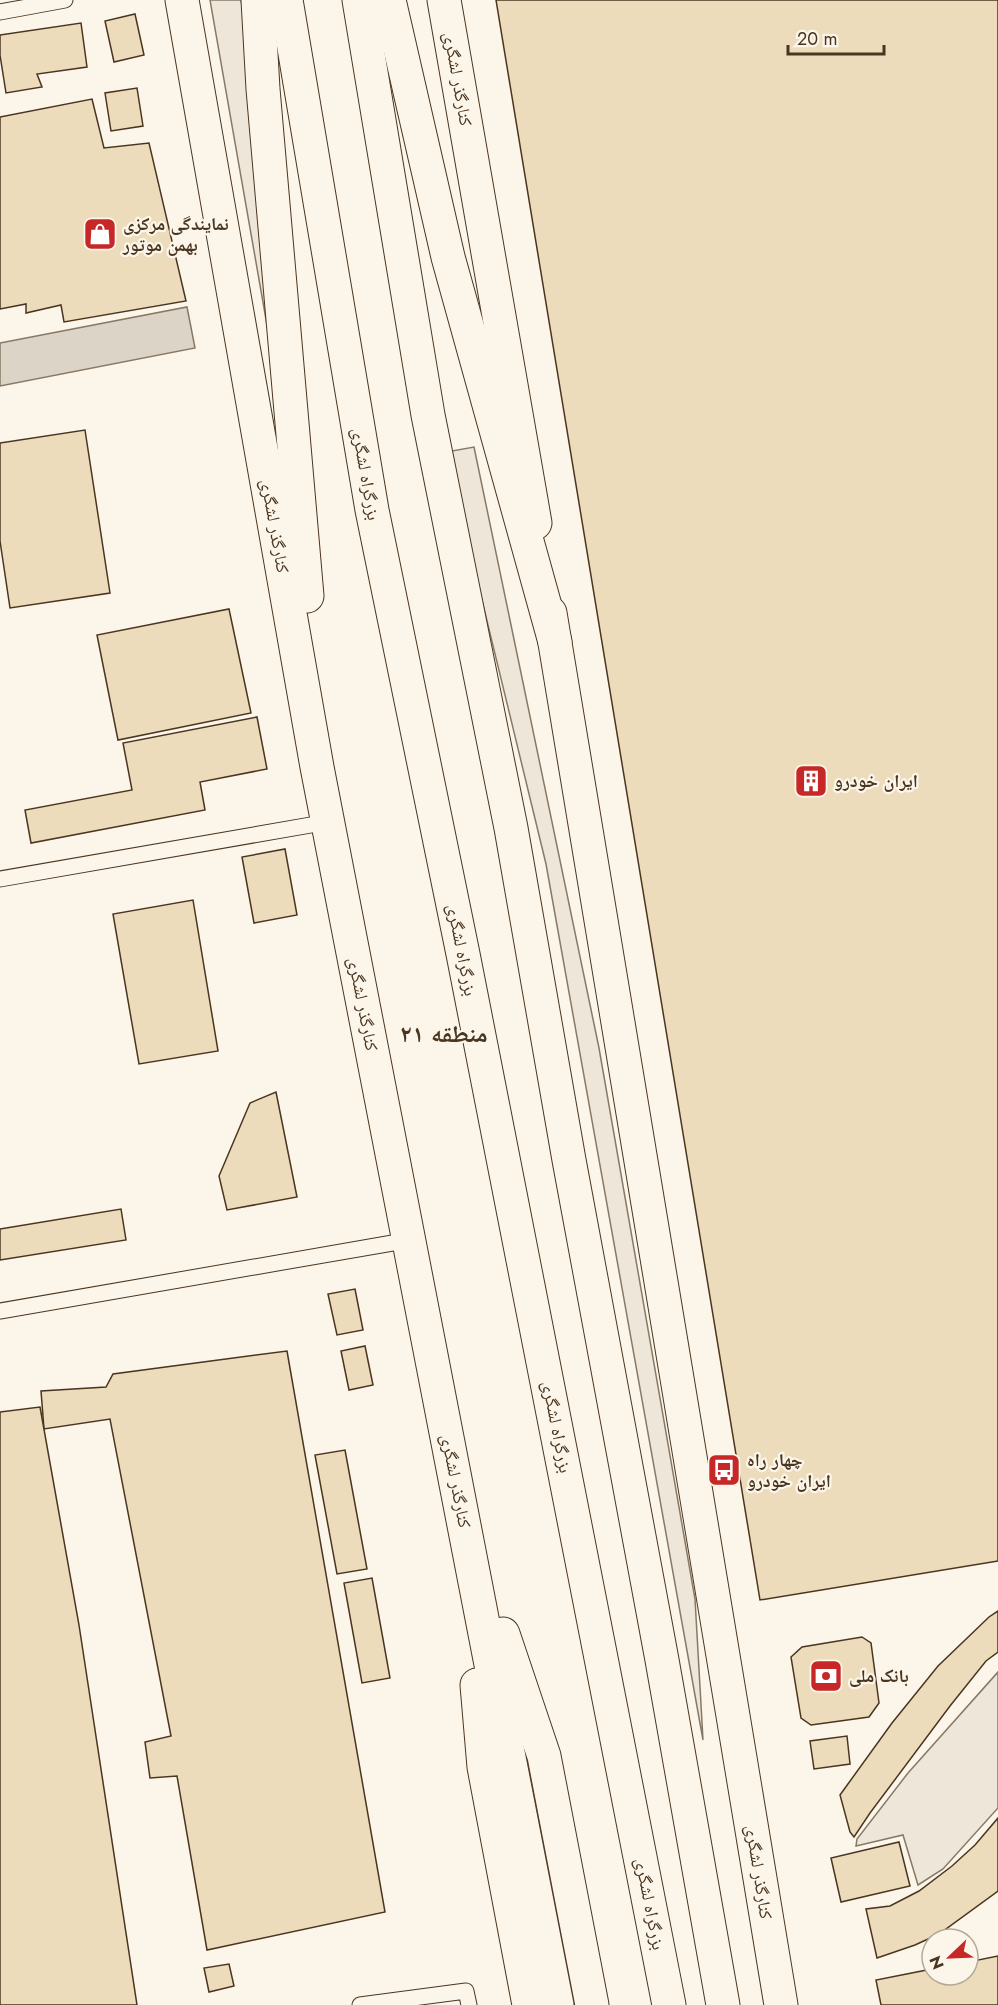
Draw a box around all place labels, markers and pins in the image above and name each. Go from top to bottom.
place label: نمایندگی مرکزی بهمن موتور [122,211,229,258]
shop icon: نمایندگی مرکزی بهمن موتور [82,216,118,252]
building icon: ایران خودرو [793,763,829,799]
place label: ایران خودرو [834,768,918,794]
place label: چهار راه ایران خودرو [747,1447,831,1494]
bus stop icon: چهار راه ایران خودرو [706,1452,742,1488]
bank icon: بانک ملی [808,1658,844,1694]
place label: بانک ملی [849,1663,909,1689]

